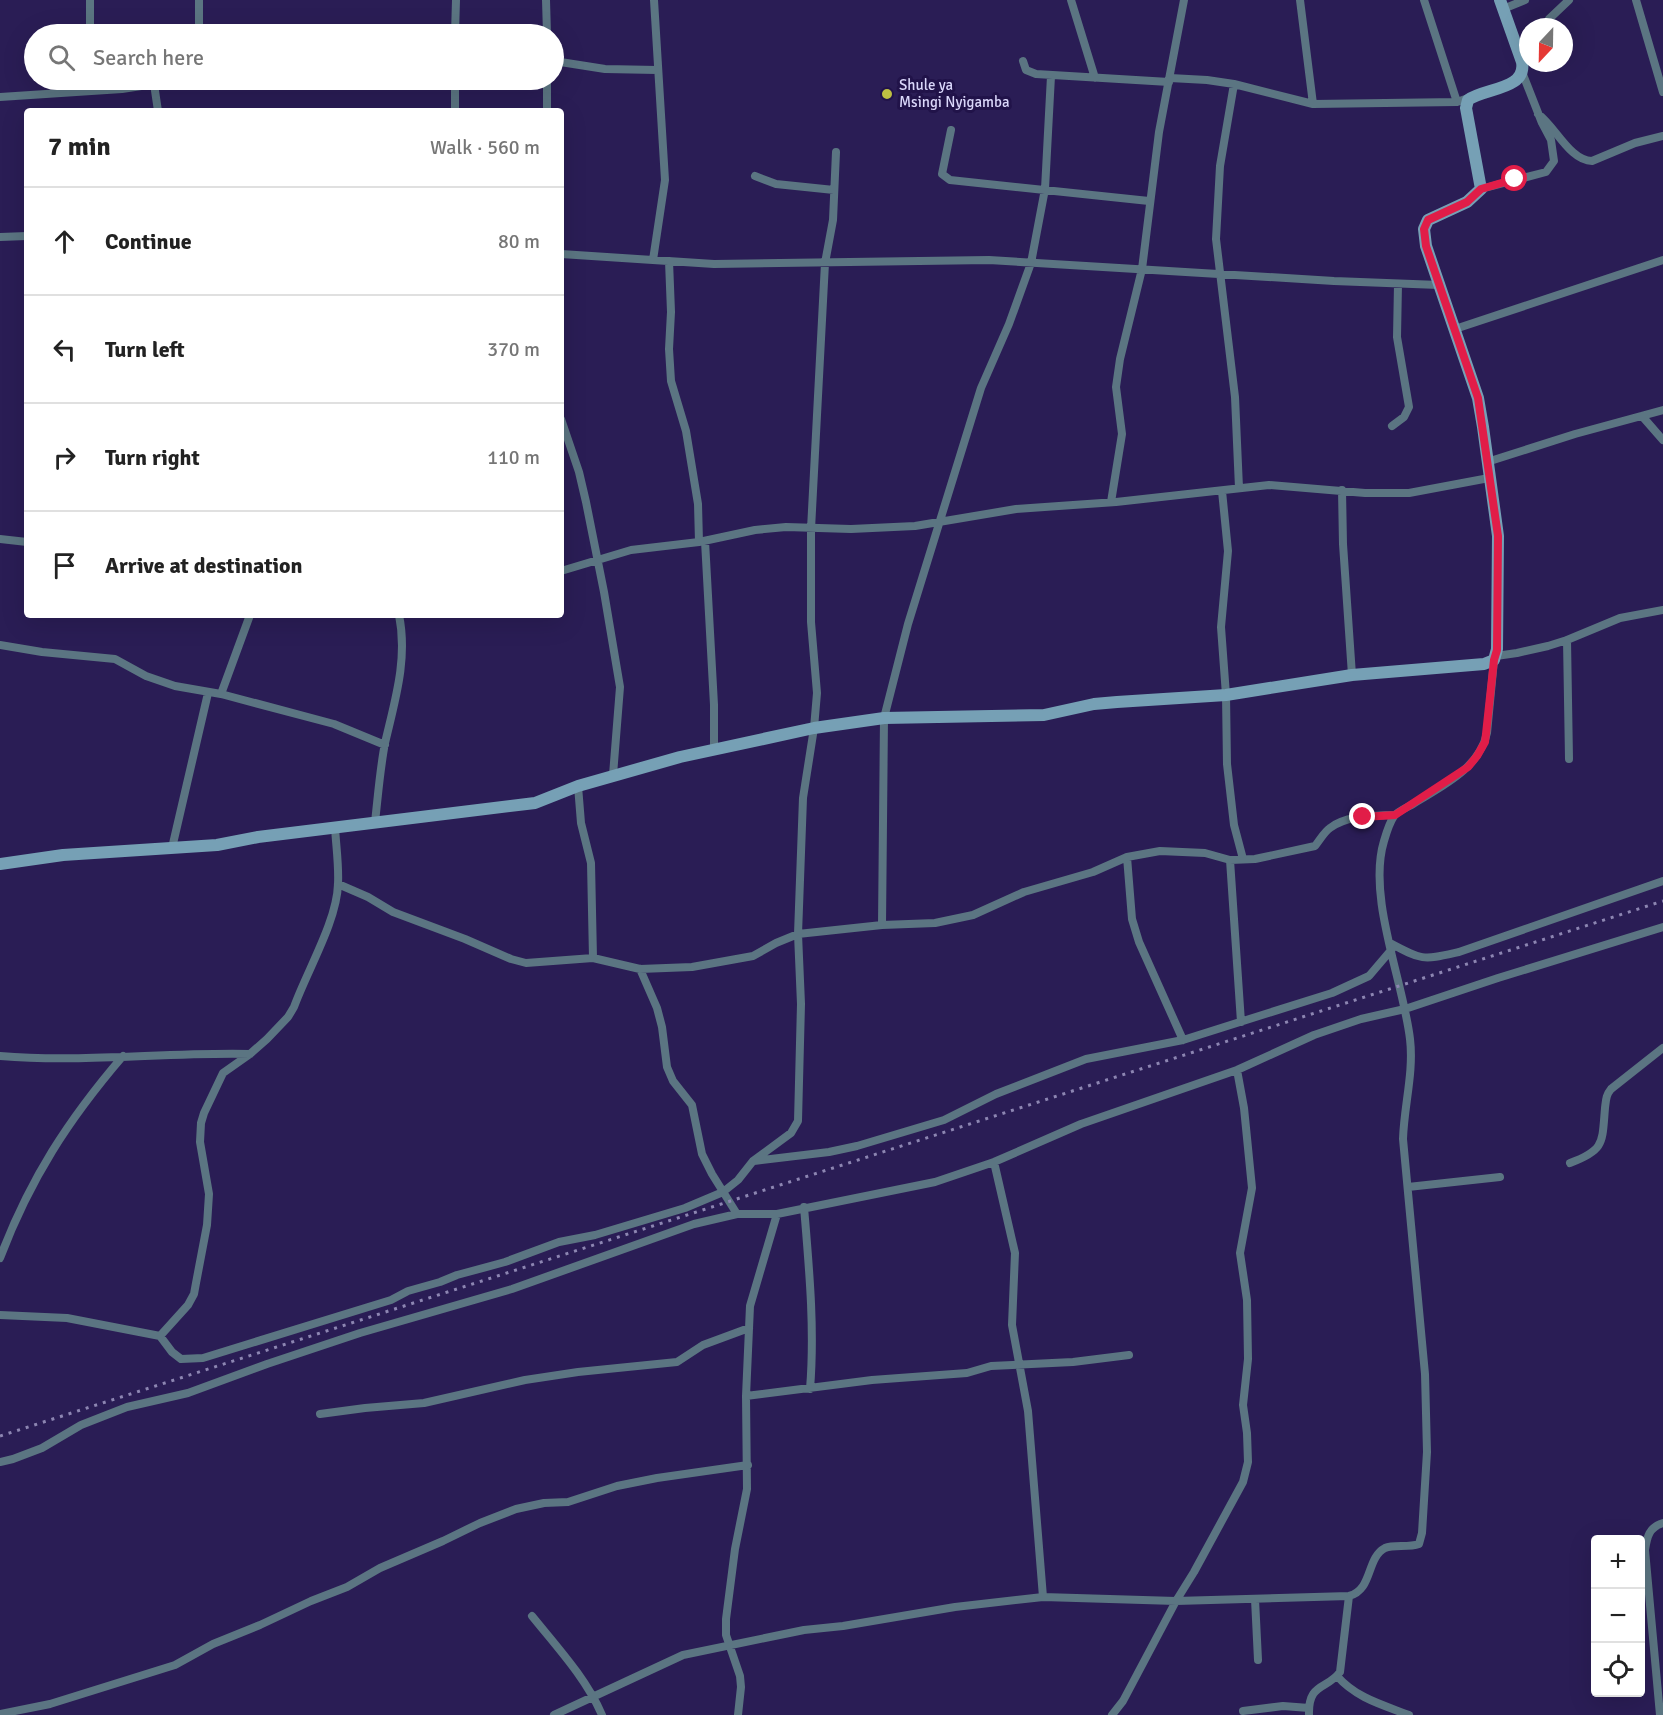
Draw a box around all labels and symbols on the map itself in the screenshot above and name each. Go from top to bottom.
north arrow [1519,18,1573,72]
place label: Shule ya Msingi Nyigamba [899,76,1010,111]
marker: Shule ya Msingi Nyigamba [880,87,894,101]
route start [1501,165,1527,191]
route end [1349,803,1375,829]

